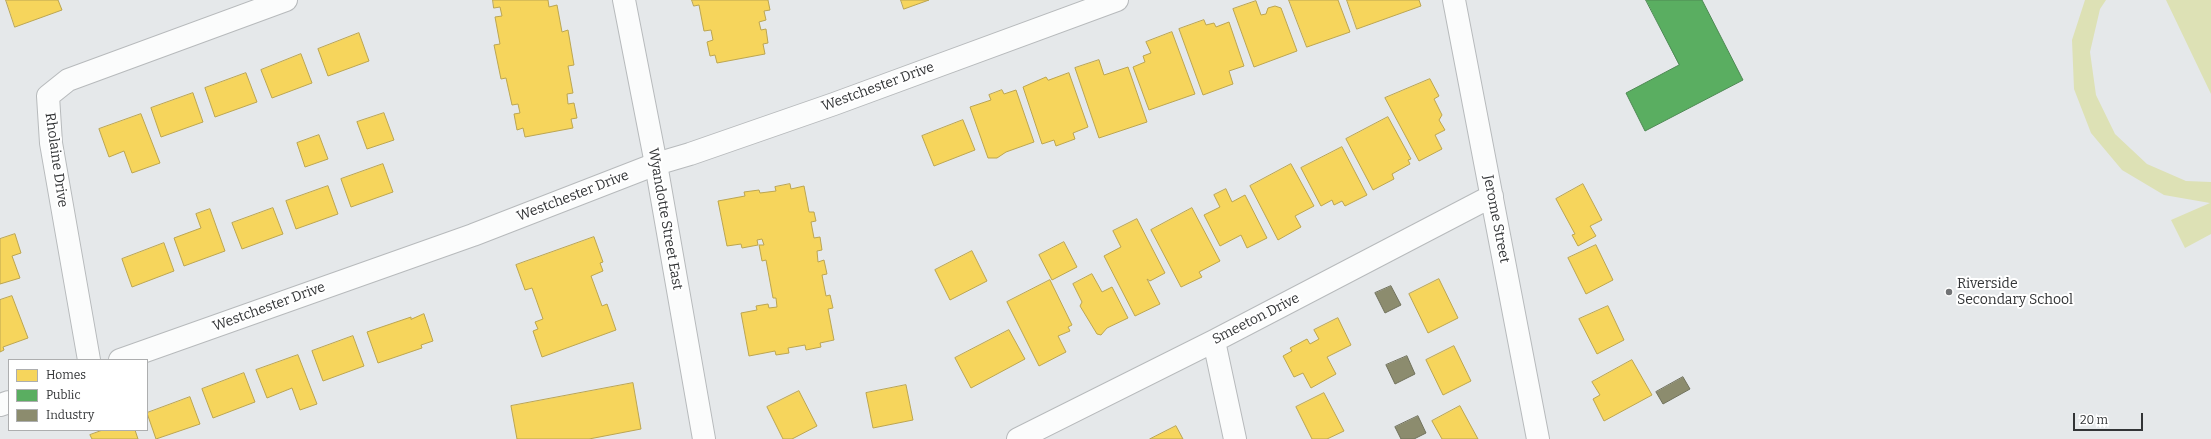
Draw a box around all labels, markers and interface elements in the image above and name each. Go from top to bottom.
street label: Westchester Drive [819,59,937,115]
street label: Rholaine Drive [41,112,71,208]
street label: Wyandotte Street East [644,147,686,291]
street label: Westchester Drive [515,167,631,225]
street label: Jerome Street [1479,174,1513,264]
place label: Riverside Secondary School [1957,276,2073,308]
street label: Westchester Drive [210,279,328,335]
marker: Riverside Secondary School [1944,287,1954,297]
street label: Smeeton Drive [1210,290,1302,348]
legend [8,359,148,431]
text: Homes [46,368,86,382]
text: Public [46,388,81,402]
scale bar [2075,405,2145,431]
text: Industry [46,408,94,422]
text: 20 m [2080,413,2108,427]

